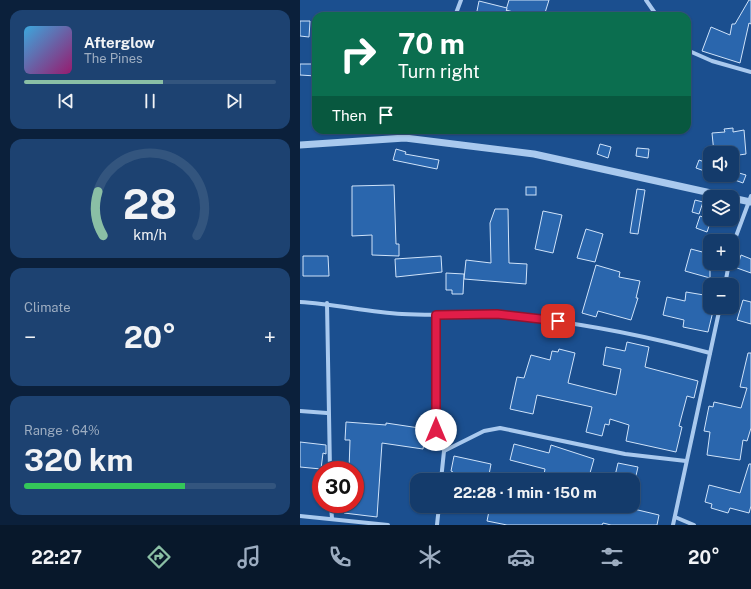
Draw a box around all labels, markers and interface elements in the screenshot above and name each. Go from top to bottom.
text: 70 m [398,27,465,60]
icon: right [332,28,384,80]
text: Afterglow [84,34,155,51]
text: The Pines [84,51,143,66]
text: Turn right [398,61,480,82]
icon: previous [55,90,77,112]
icon: pause [139,90,161,112]
icon: next [223,90,245,112]
icon: arrive [375,104,397,126]
text: Then [332,107,367,124]
map controls [703,146,739,314]
button: sound [703,146,739,182]
text: 28 [123,179,177,228]
button: layers [703,190,739,226]
text: km/h [133,226,167,243]
button: + [703,234,739,270]
button: − [703,278,739,314]
text: Climate [24,300,71,315]
pin [541,304,575,338]
icon: arrive [547,310,569,332]
text: 20° [124,319,176,355]
text: − [24,324,36,350]
text: + [264,324,276,350]
position arrow [415,409,457,451]
text: Range · 64% [24,423,100,438]
text: 320 km [24,442,133,478]
speed limit sign: 30 [312,461,364,513]
text: 22:28 · 1 min · 150 m [453,484,597,501]
icon: directions [145,543,173,571]
icon: music [235,543,263,571]
icon: phone [326,543,354,571]
icon: climate [416,543,444,571]
icon: car [507,543,535,571]
icon: filters [598,543,626,571]
text: 22:27 [31,547,82,568]
text: 20° [688,547,720,568]

